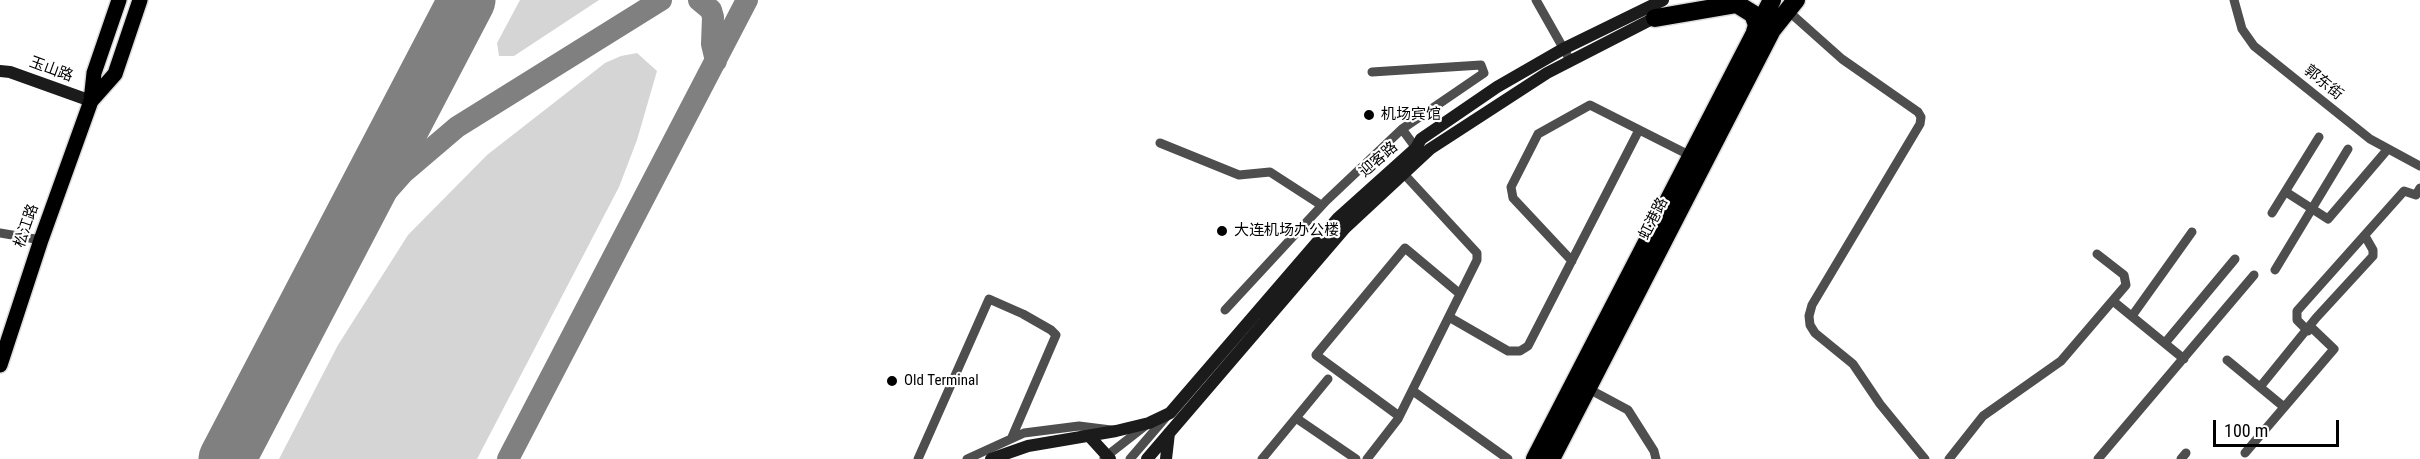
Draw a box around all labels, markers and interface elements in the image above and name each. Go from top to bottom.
street label: 玉山路 [27,54,75,86]
street label: 郭东街 [2300,62,2346,104]
place label: 机场宾馆 [1381,106,1441,124]
marker: 机场宾馆 [1362,108,1376,122]
street label: 迎客路 [1356,138,1402,182]
street label: 虹港路 [1636,195,1672,243]
street label: 松江路 [11,202,43,250]
place label: 大连机场办公楼 [1234,222,1339,240]
marker: 大连机场办公楼 [1215,224,1229,238]
place label: Old Terminal [904,372,979,390]
marker: Old Terminal [885,374,899,388]
scale bar [2216,408,2342,446]
text: 100 m [2224,420,2268,441]

